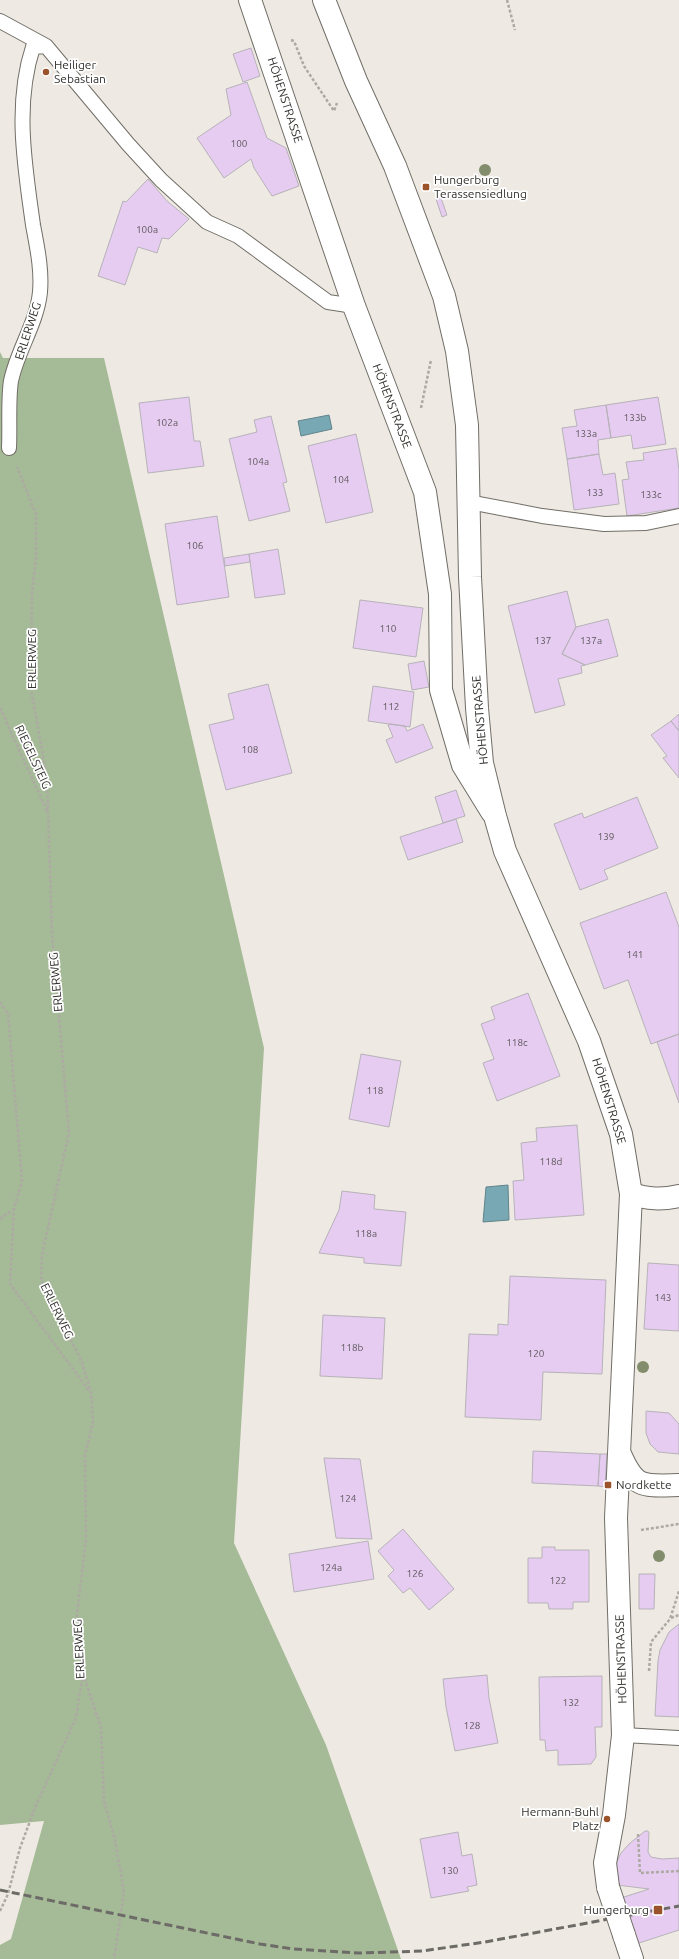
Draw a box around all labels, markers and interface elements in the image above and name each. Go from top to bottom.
street label: HÖHENSTRASSE [265,55,306,145]
place label: Heiliger Sebastian [54,58,106,85]
marker: Heiliger Sebastian [41,67,51,77]
house number: 100 [231,138,248,149]
place label: Hungerburg Terassensiedlung [434,173,527,200]
marker: Hungerburg Terassensiedlung [421,182,431,192]
house number: 100a [136,224,158,235]
street label: ERLERWEG [12,300,43,361]
street label: HÖHENSTRASSE [370,362,415,450]
house number: 133b [624,412,647,423]
house number: 102a [156,417,178,428]
house number: 133a [575,428,597,439]
house number: 104a [247,456,269,467]
house number: 104 [333,474,350,485]
house number: 133 [587,487,603,498]
house number: 133c [640,489,662,500]
house number: 106 [187,540,204,551]
house number: 110 [380,623,397,634]
street label: ERLERWEG [25,629,38,689]
house number: 137 [535,635,551,646]
house number: 137a [580,635,602,646]
street label: HÖHENSTRASSE [469,675,490,765]
house number: 112 [383,701,399,712]
street label: RIEGELSTEIG [13,723,54,791]
house number: 108 [242,744,259,755]
house number: 139 [598,831,614,842]
house number: 141 [627,949,643,960]
street label: ERLERWEG [46,951,65,1013]
house number: 118c [506,1037,528,1048]
street label: HÖHENSTRASSE [590,1056,629,1146]
house number: 118 [367,1085,384,1096]
house number: 118d [540,1156,563,1167]
house number: 118a [355,1228,377,1239]
street label: ERLERWEG [38,1281,76,1341]
house number: 143 [655,1292,671,1303]
house number: 118b [341,1342,364,1353]
house number: 120 [528,1348,545,1359]
place label: Nordkette [616,1478,672,1491]
marker: Nordkette [603,1480,613,1490]
house number: 124 [340,1493,357,1504]
house number: 124a [320,1562,342,1573]
house number: 126 [407,1568,424,1579]
house number: 122 [550,1575,566,1586]
street label: HÖHENSTRASSE [612,1614,629,1704]
street label: ERLERWEG [70,1619,87,1679]
house number: 132 [563,1697,579,1708]
house number: 128 [464,1720,481,1731]
place label: Hermann-Buhl Platz [521,1805,599,1832]
marker: Hermann-Buhl Platz [602,1814,612,1824]
house number: 130 [442,1865,459,1876]
place label: Hungerburg [584,1903,649,1916]
marker: Hungerburg [652,1904,664,1916]

